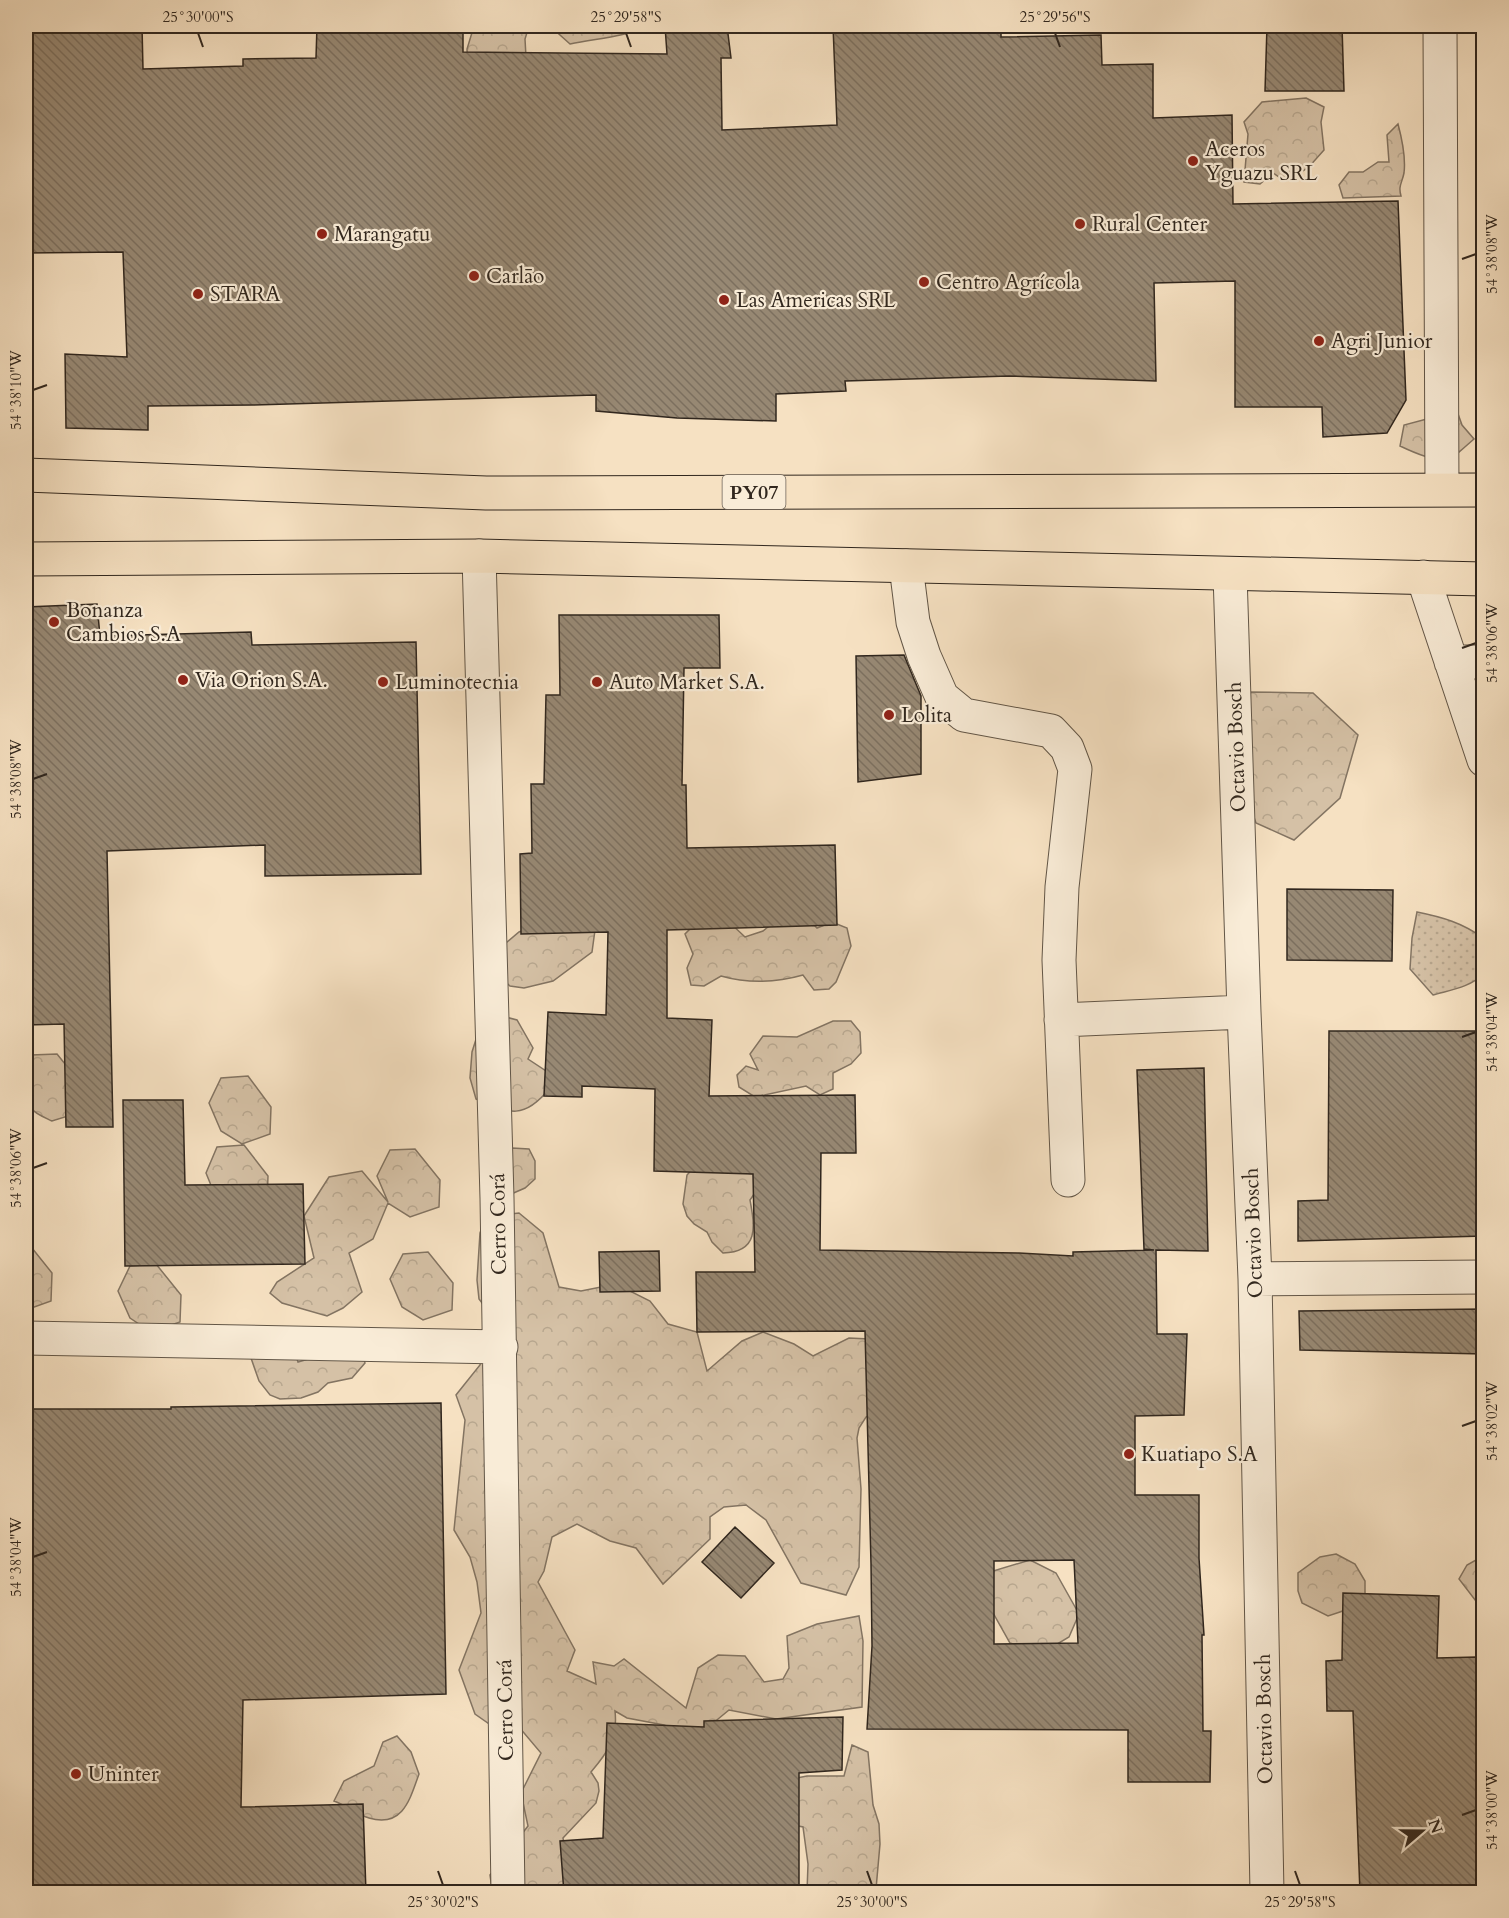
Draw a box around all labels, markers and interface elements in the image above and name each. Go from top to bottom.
text: 25°30'00"S [163,7,233,27]
text: 25°29'58"S [591,7,661,27]
text: 25°29'56"S [1020,7,1090,27]
place label: Aceros Yguazu SRL [1205,135,1318,188]
marker: Aceros Yguazu SRL [1186,154,1200,168]
place label: Rural Center [1092,210,1207,239]
text: 54°38'08"W [1482,214,1502,294]
marker: Rural Center [1073,217,1087,231]
place label: Marangatu [334,220,431,249]
marker: Marangatu [315,227,329,241]
place label: Carlāo [486,262,544,291]
place label: Centro Agrícola [936,268,1080,297]
marker: Carlāo [467,269,481,283]
marker: Centro Agrícola [917,275,931,289]
place label: STARA [210,280,280,309]
place label: Las Americas SRL [736,286,896,315]
marker: STARA [191,287,205,301]
marker: Las Americas SRL [717,293,731,307]
place label: Agri Junior [1331,327,1433,356]
marker: Agri Junior [1312,334,1326,348]
text: 54°38'10"W [6,350,26,430]
road number: PY07 [722,475,786,509]
place label: Bonanza Cambios S.A [66,596,181,649]
text: 54°38'06"W [1482,603,1502,683]
marker: Bonanza Cambios S.A [47,615,61,629]
place label: Via Orion S.A. [195,666,328,695]
place label: Luminotecnia [395,668,519,697]
place label: Auto Market S.A. [609,668,765,697]
marker: Via Orion S.A. [176,673,190,687]
marker: Luminotecnia [376,675,390,689]
marker: Auto Market S.A. [590,675,604,689]
street label: Octavio Bosch [1220,681,1253,813]
place label: Lolita [901,701,952,730]
marker: Lolita [882,708,896,722]
text: 54°38'08"W [6,739,26,819]
text: 54°38'04"W [1482,992,1502,1072]
text: 54°38'06"W [6,1128,26,1208]
street label: Octavio Bosch [1237,1167,1270,1299]
street label: Cerro Corá [483,1173,514,1275]
text: 54°38'02"W [1482,1381,1502,1461]
place label: Kuatiapo S.A [1141,1440,1258,1469]
marker: Kuatiapo S.A [1122,1447,1136,1461]
text: 54°38'04"W [6,1517,26,1597]
street label: Octavio Bosch [1249,1653,1280,1785]
street label: Cerro Corá [490,1659,521,1761]
place label: Uninter [88,1760,159,1789]
marker: Uninter [69,1767,83,1781]
text: 54°38'00"W [1482,1770,1502,1850]
north arrow [1392,1801,1452,1861]
text: N [1422,1816,1448,1837]
text: 25°30'02"S [408,1892,478,1912]
text: 25°30'00"S [837,1892,907,1912]
text: 25°29'58"S [1265,1892,1335,1912]

